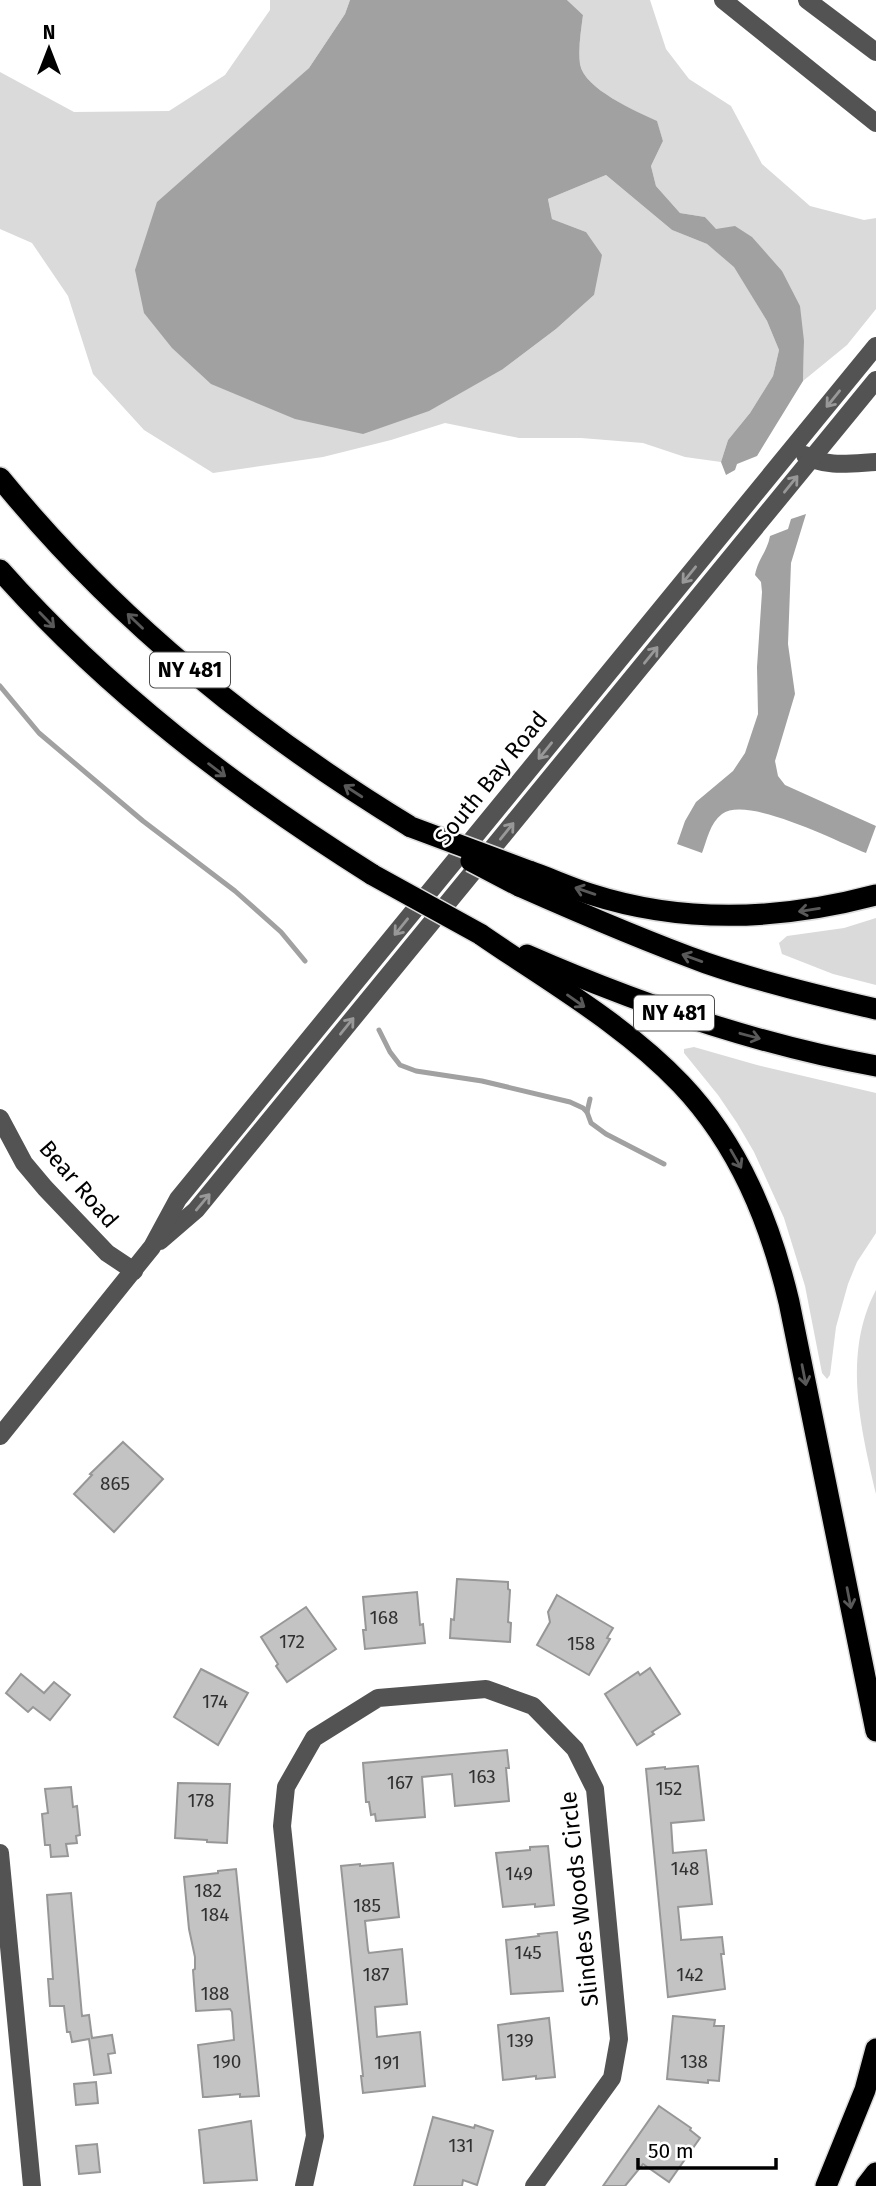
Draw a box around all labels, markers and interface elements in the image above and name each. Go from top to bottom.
north arrow [14,14,84,84]
text: N [43,21,55,44]
one-way arrow [825,389,840,407]
one-way arrow [783,476,799,494]
one-way arrow [681,565,696,583]
one-way arrow [38,611,55,628]
one-way arrow [126,613,144,629]
one-way arrow [643,647,659,665]
road number: NY 481 [150,652,230,688]
street label: South Bay Road [429,706,553,850]
one-way arrow [537,742,553,760]
one-way arrow [208,762,227,777]
one-way arrow [343,784,363,798]
one-way arrow [499,823,515,841]
one-way arrow [574,884,596,897]
one-way arrow [799,904,821,917]
one-way arrow [393,918,408,936]
one-way arrow [682,951,704,963]
one-way arrow [566,994,586,1008]
road number: NY 481 [634,996,714,1030]
one-way arrow [339,1017,355,1035]
one-way arrow [738,1031,760,1044]
street label: Bear Road [33,1135,125,1233]
one-way arrow [729,1149,743,1169]
one-way arrow [195,1193,211,1211]
one-way arrow [798,1363,812,1386]
house number: 865 [100,1472,130,1495]
one-way arrow [843,1586,857,1609]
house number: 168 [370,1606,398,1629]
house number: 172 [279,1630,305,1653]
house number: 158 [567,1632,595,1655]
house number: 174 [202,1690,228,1713]
house number: 163 [468,1765,496,1788]
house number: 167 [387,1771,413,1794]
house number: 152 [656,1777,682,1800]
house number: 178 [188,1789,214,1812]
street label: Slindes Woods Circle [554,1790,604,2008]
house number: 148 [671,1857,699,1880]
house number: 149 [505,1862,533,1885]
house number: 182 [194,1879,222,1902]
house number: 185 [353,1894,381,1917]
house number: 184 [201,1903,229,1926]
house number: 145 [514,1941,542,1964]
house number: 187 [363,1963,389,1986]
house number: 142 [676,1963,704,1986]
house number: 188 [200,1982,230,2005]
house number: 139 [506,2029,534,2052]
house number: 190 [213,2050,241,2073]
house number: 138 [680,2050,708,2073]
house number: 191 [374,2051,400,2074]
scale bar [638,2126,776,2170]
house number: 131 [448,2134,474,2157]
text: 50 m [648,2138,694,2164]

